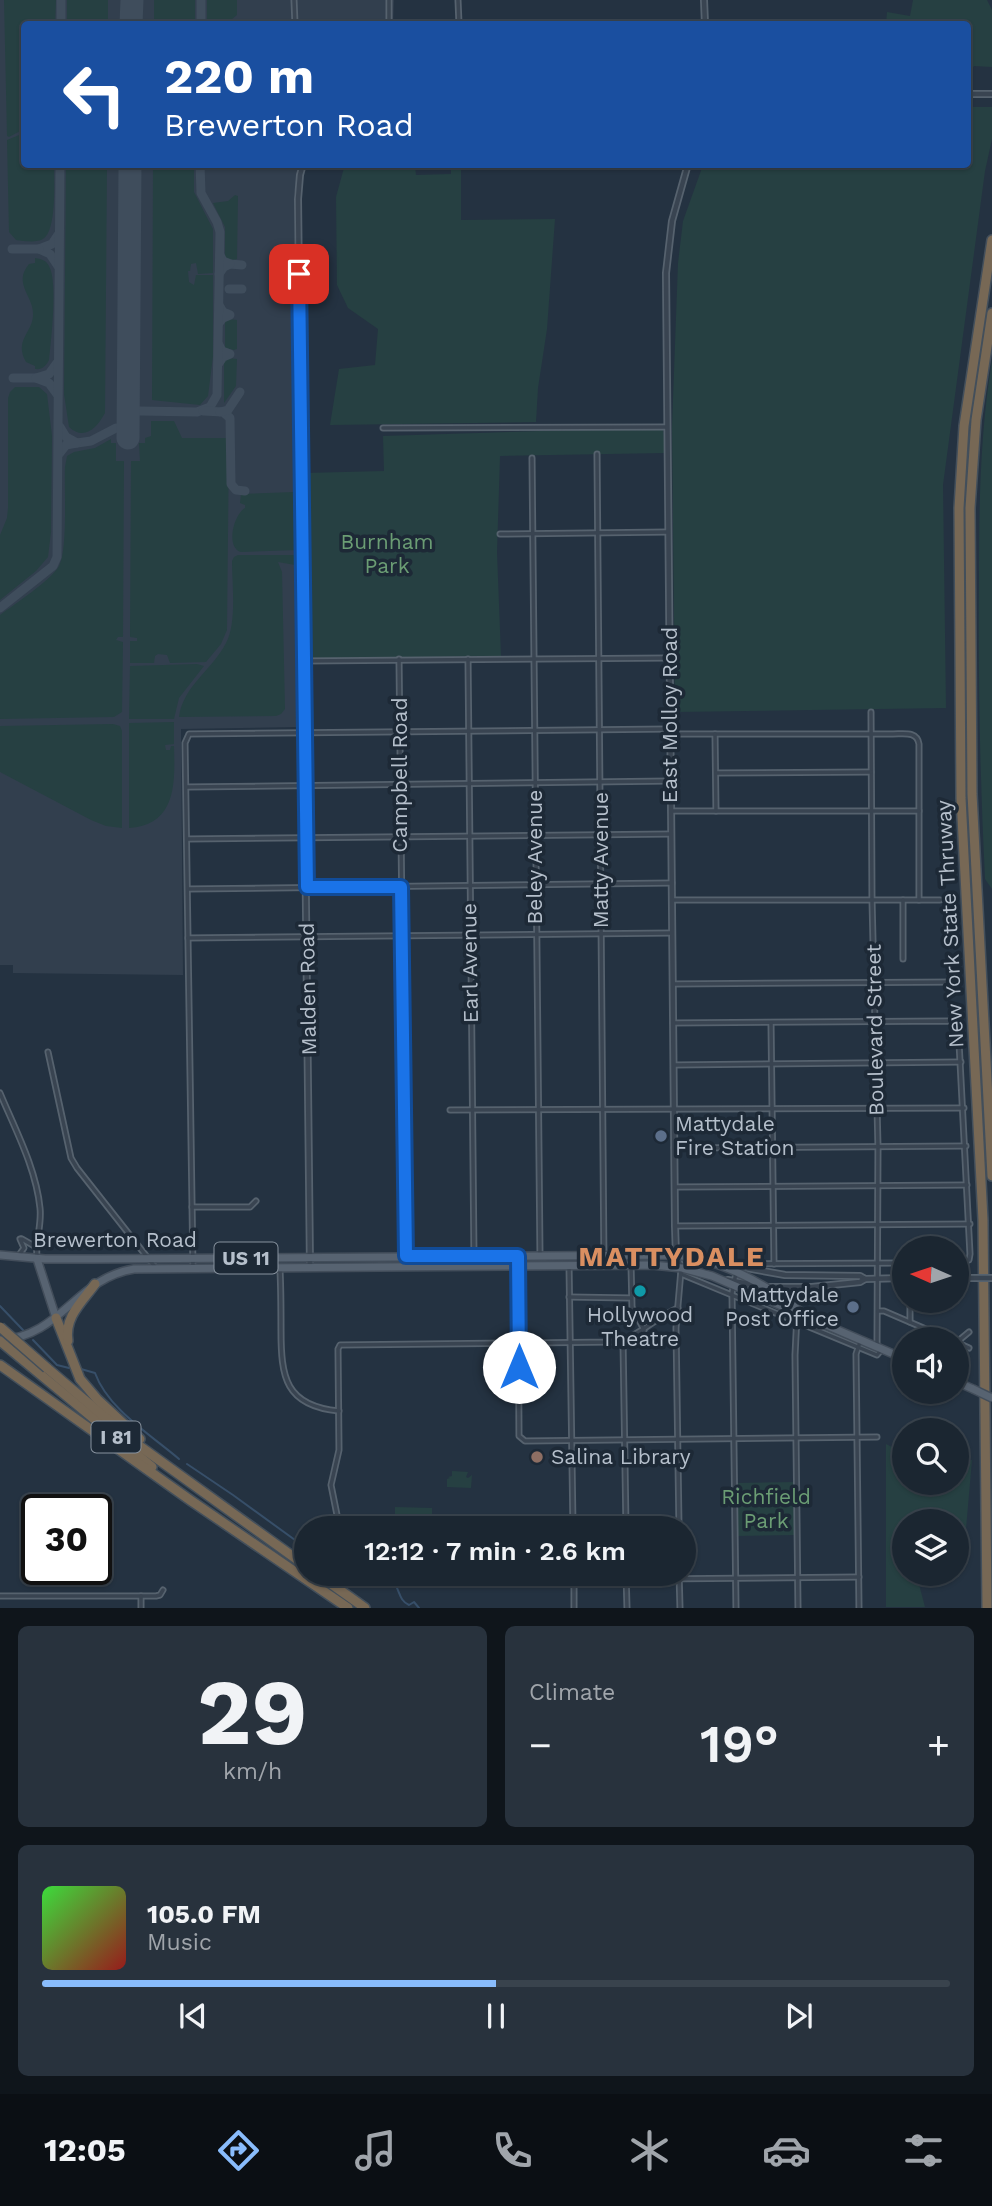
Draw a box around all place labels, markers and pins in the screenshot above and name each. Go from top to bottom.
pin [269,244,329,304]
place label: Mattydale Fire Station [675,1111,795,1160]
marker: Mattydale Fire Station [653,1128,669,1144]
place label: Mattydale Post Office [725,1282,839,1331]
marker: Hollywood Theatre [632,1283,648,1299]
marker: Mattydale Post Office [845,1299,861,1315]
place label: Hollywood Theatre [587,1302,693,1351]
place label: Salina Library [551,1444,691,1469]
marker: Salina Library [529,1449,545,1465]

